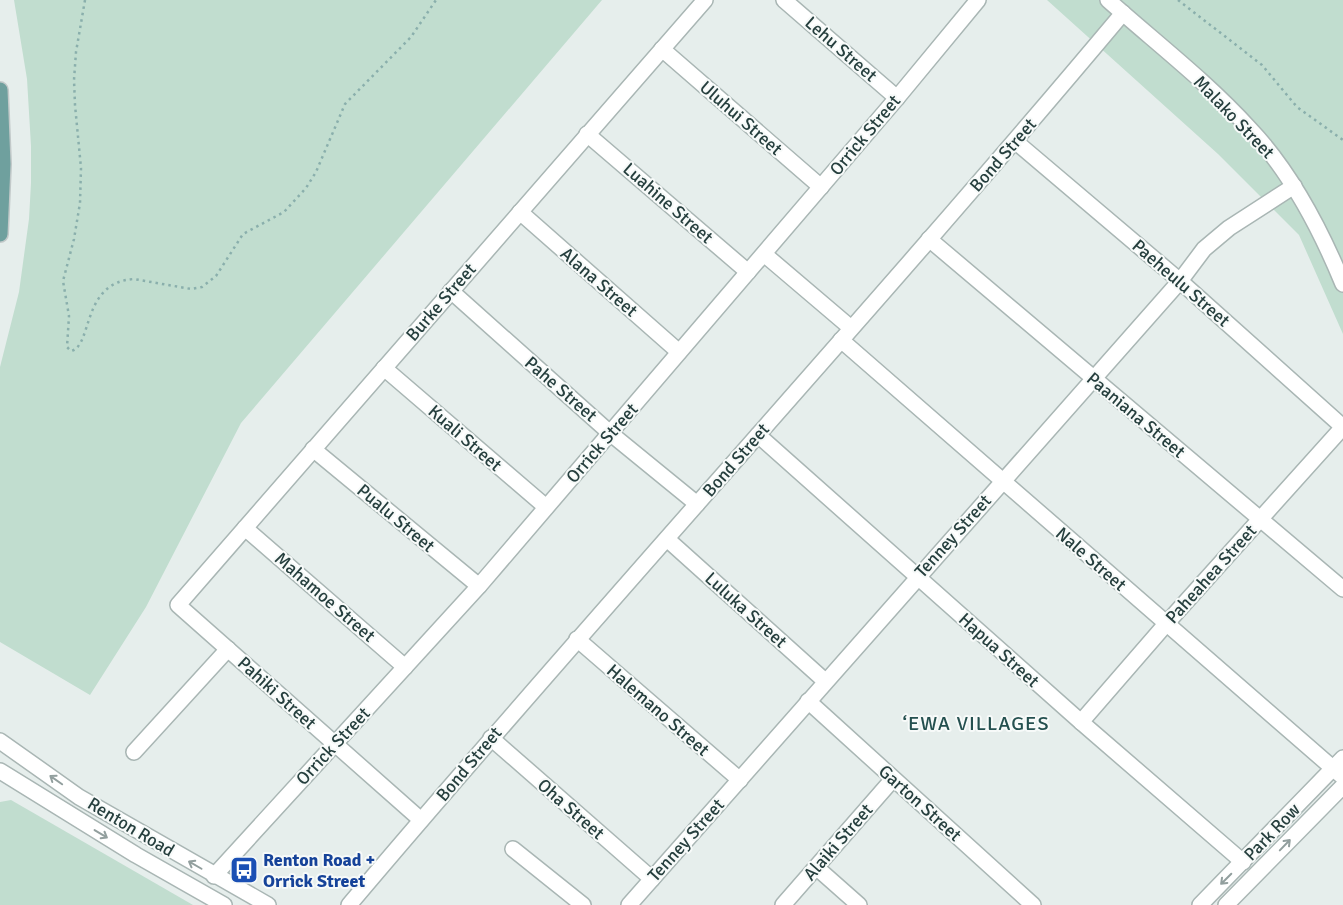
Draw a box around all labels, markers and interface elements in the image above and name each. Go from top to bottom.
street label: Lehu Street [800,12,882,86]
street label: Malako Street [1189,71,1279,163]
street label: Uluhui Street [695,76,787,160]
street label: Orrick Street [825,90,905,180]
street label: Bond Street [965,114,1041,196]
street label: Luahine Street [618,158,718,248]
street label: Paeheulu Street [1128,235,1234,331]
street label: Alana Street [556,243,642,321]
street label: Burke Street [401,259,481,345]
street label: Pahe Street [520,352,602,426]
street label: Paaniana Street [1082,367,1190,463]
street label: Orrick Street [561,399,643,487]
street label: Kuali Street [424,400,506,476]
street label: Bond Street [698,419,774,501]
street label: Pualu Street [353,479,439,557]
street label: Tenney Street [910,490,996,582]
street label: Paheahea Street [1161,520,1261,628]
street label: Nale Street [1051,522,1131,596]
street label: Mahamoe Street [270,547,380,647]
street label: Luluka Street [700,567,792,653]
street label: Hapua Street [954,608,1044,692]
street label: Pahiki Street [233,652,321,734]
street label: Halemano Street [602,659,714,761]
street label: Orrick Street [291,702,375,790]
district label: ‘EWA VILLAGES [902,711,1050,736]
street label: Bond Street [431,722,507,806]
street label: Garton Street [874,760,966,846]
street label: Oha Street [533,774,609,844]
one-way arrow [49,775,63,785]
street label: Renton Road [84,793,178,861]
street label: Tenney Street [643,794,729,886]
street label: Alaiki Street [799,799,877,885]
street label: Park Row [1239,799,1305,865]
one-way arrow [93,830,107,840]
one-way arrow [1279,839,1291,851]
place label: Renton Road + Orrick Street [263,849,375,892]
bus stop icon: Renton Road + Orrick Street [229,855,259,885]
one-way arrow [188,859,203,869]
one-way arrow [1220,873,1232,885]

